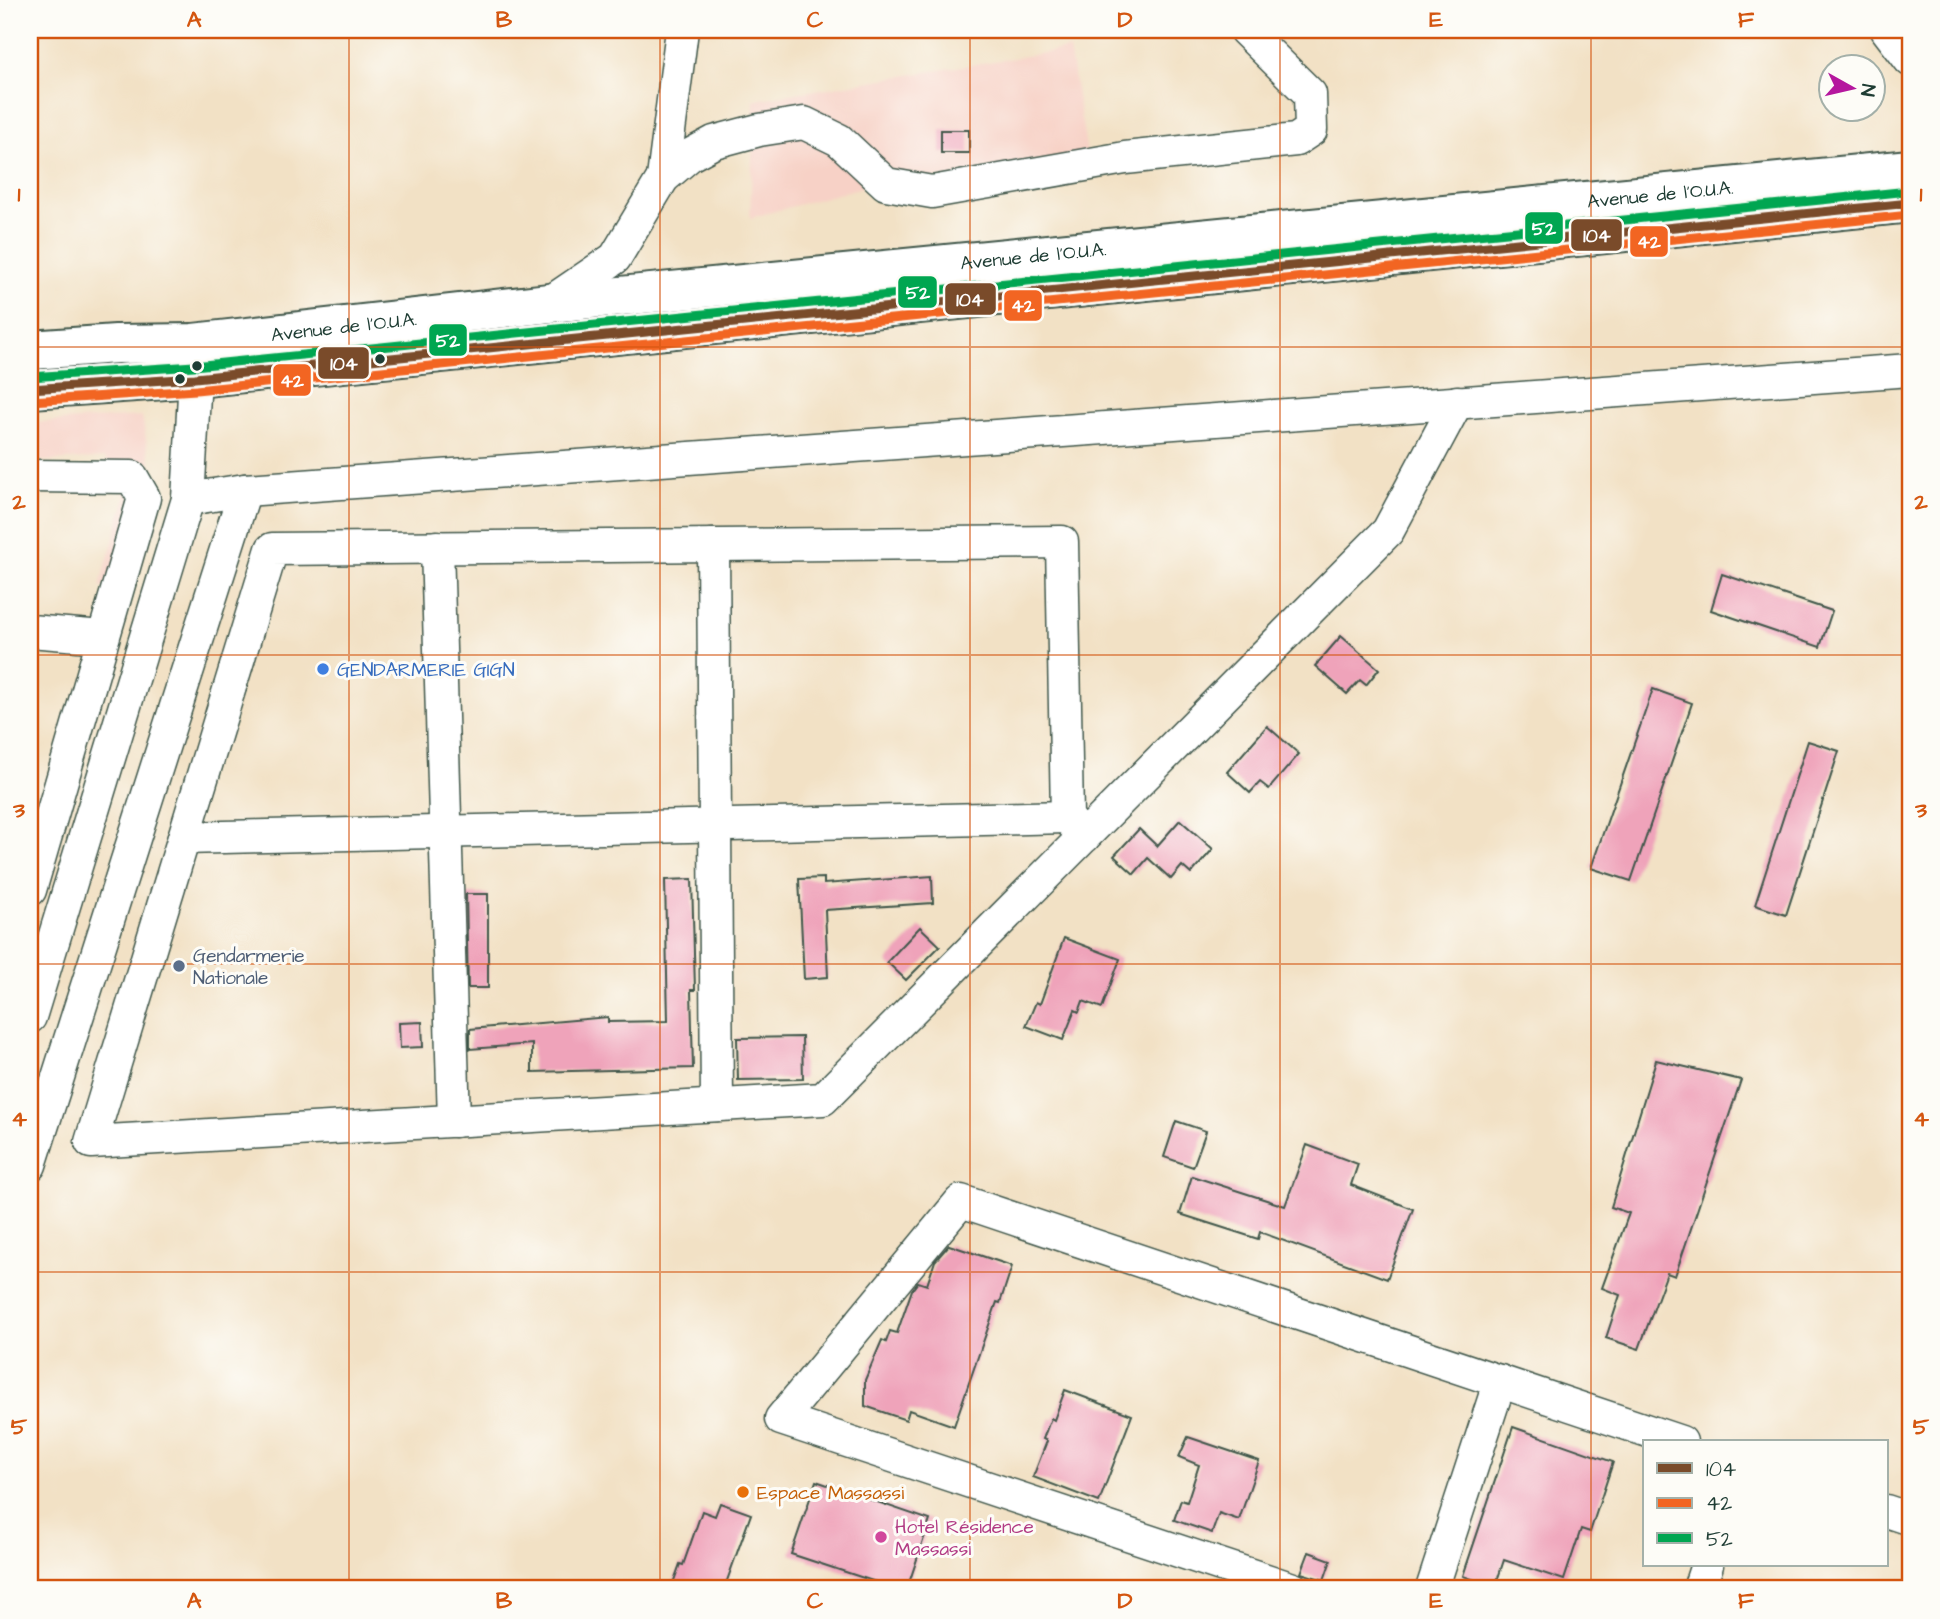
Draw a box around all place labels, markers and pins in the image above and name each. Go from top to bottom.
unlabelled marker [373,352,387,366]
unlabelled marker [190,359,204,373]
unlabelled marker [173,372,187,386]
place label: GENDARMERIE GIGN [337,657,515,684]
marker: GENDARMERIE GIGN [315,661,331,677]
place label: Gendarmerie Nationale [193,943,305,992]
marker: Gendarmerie Nationale [171,958,187,974]
place label: Espace Massassi [757,1480,904,1507]
marker: Espace Massassi [735,1484,751,1500]
place label: Hotel Résidence Massassi [895,1514,1034,1563]
marker: Hotel Résidence Massassi [873,1529,889,1545]

